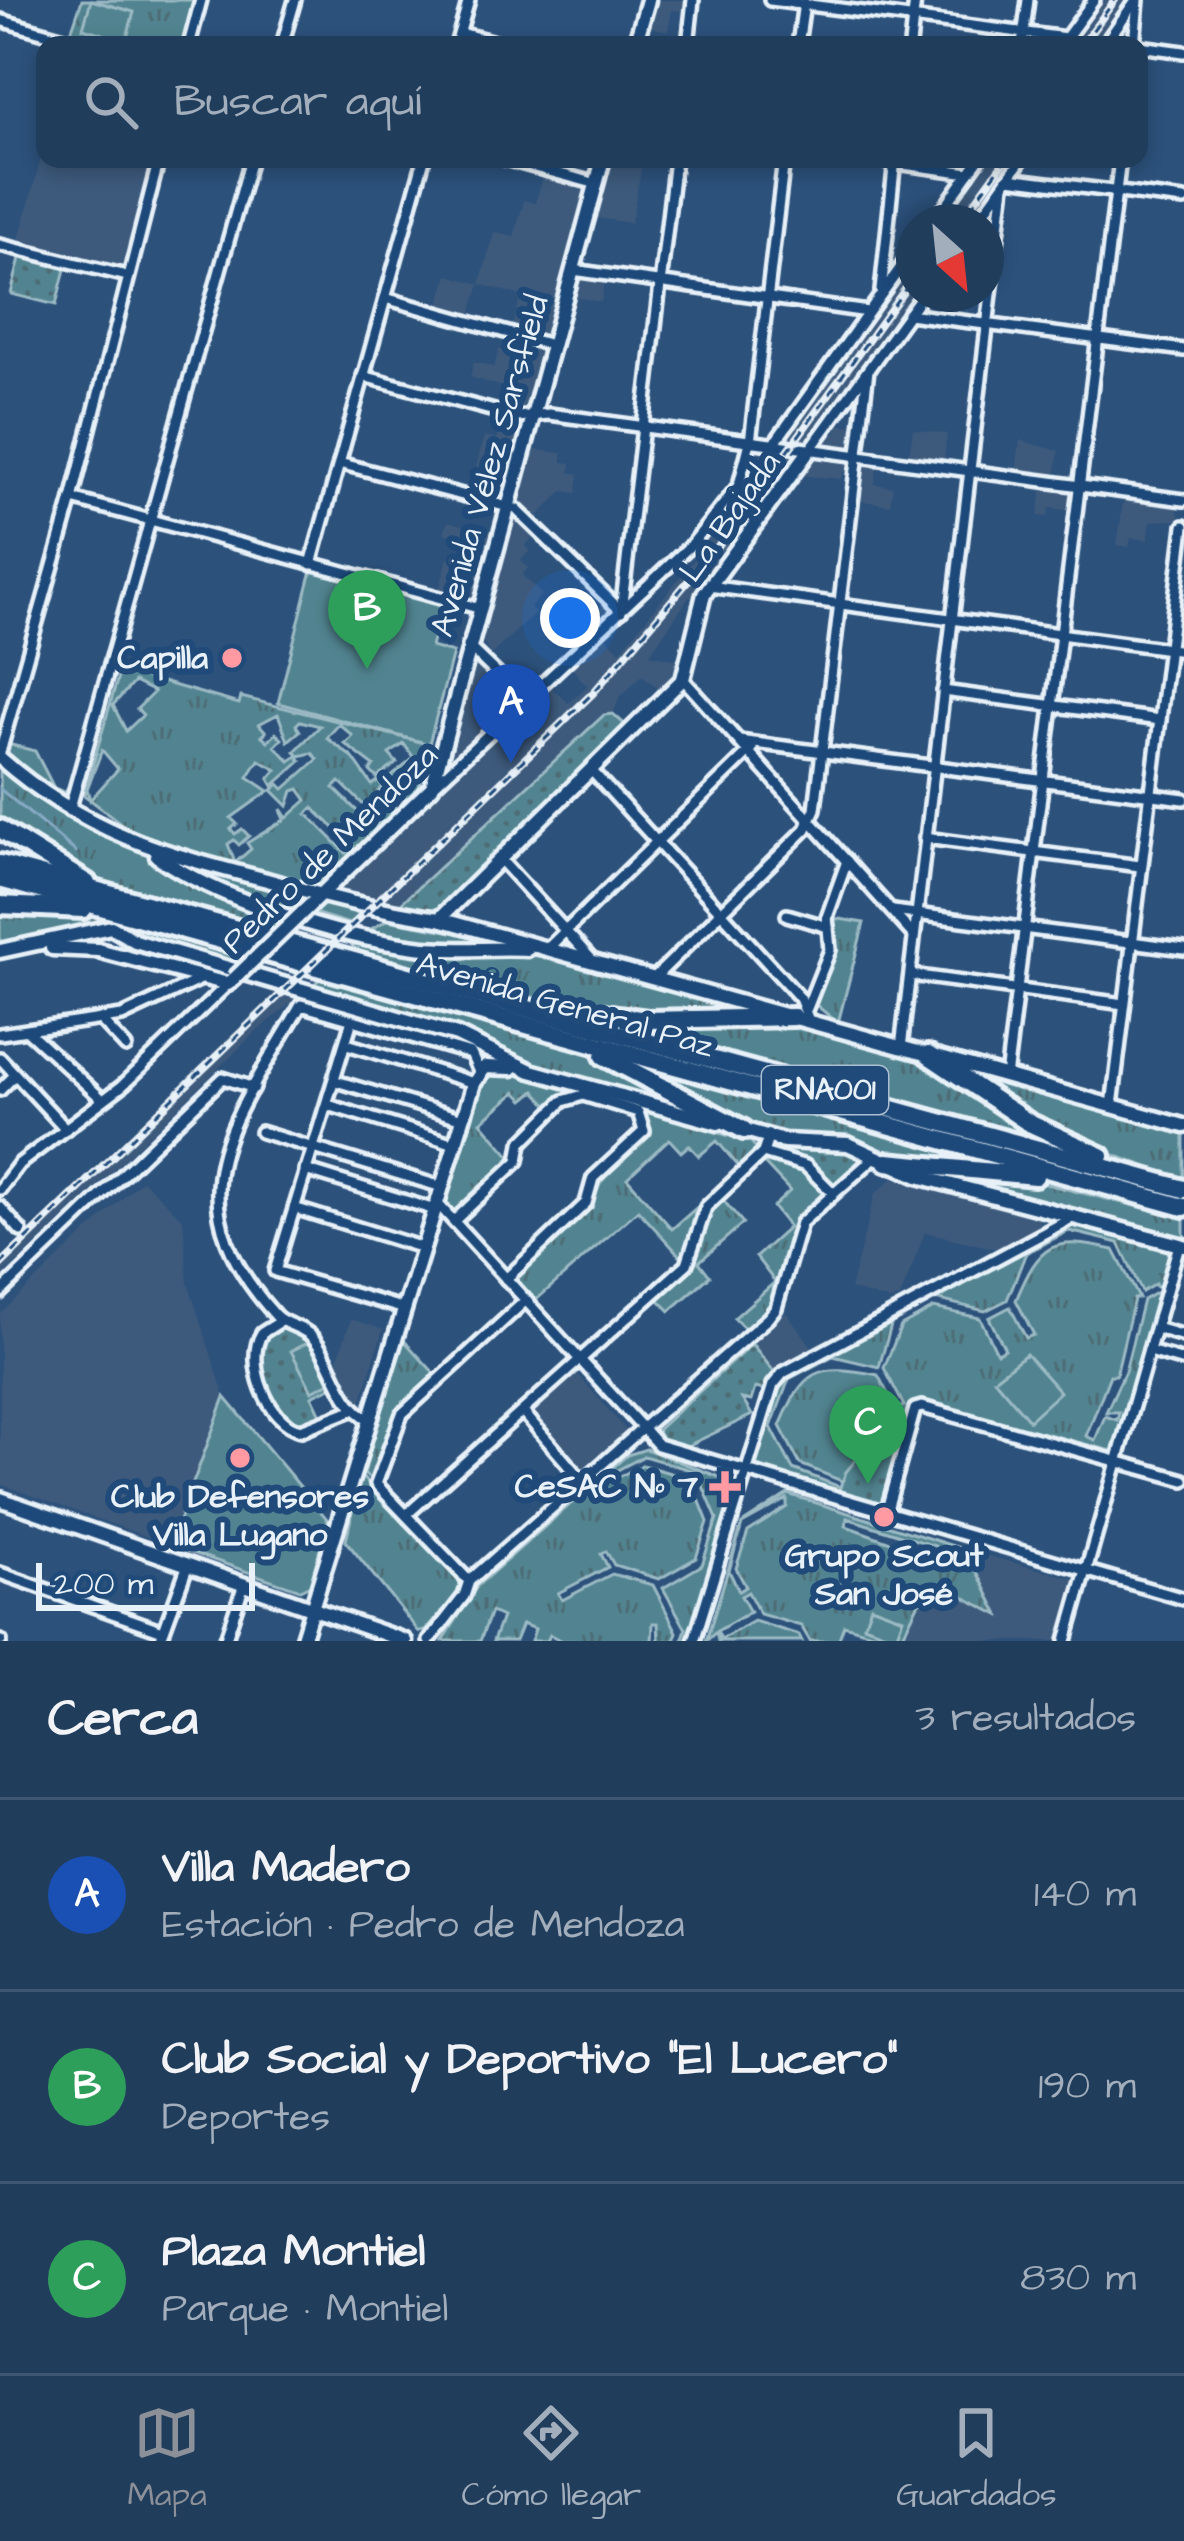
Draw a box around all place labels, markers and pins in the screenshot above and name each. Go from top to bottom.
pin: B [328,570,406,669]
place label: Capilla [117,635,208,681]
marker: Capilla [219,645,245,671]
pin: A [472,664,550,763]
pin: C [829,1385,907,1484]
marker: Club Defensores Villa Lugano [227,1445,253,1471]
place label: CeSAC Nº 7 [515,1464,699,1510]
marker: CeSAC Nº 7 [709,1471,741,1503]
place label: Club Defensores Villa Lugano [111,1474,369,1560]
marker: Grupo Scout San José [871,1504,897,1530]
place label: Grupo Scout San José [785,1533,984,1617]

